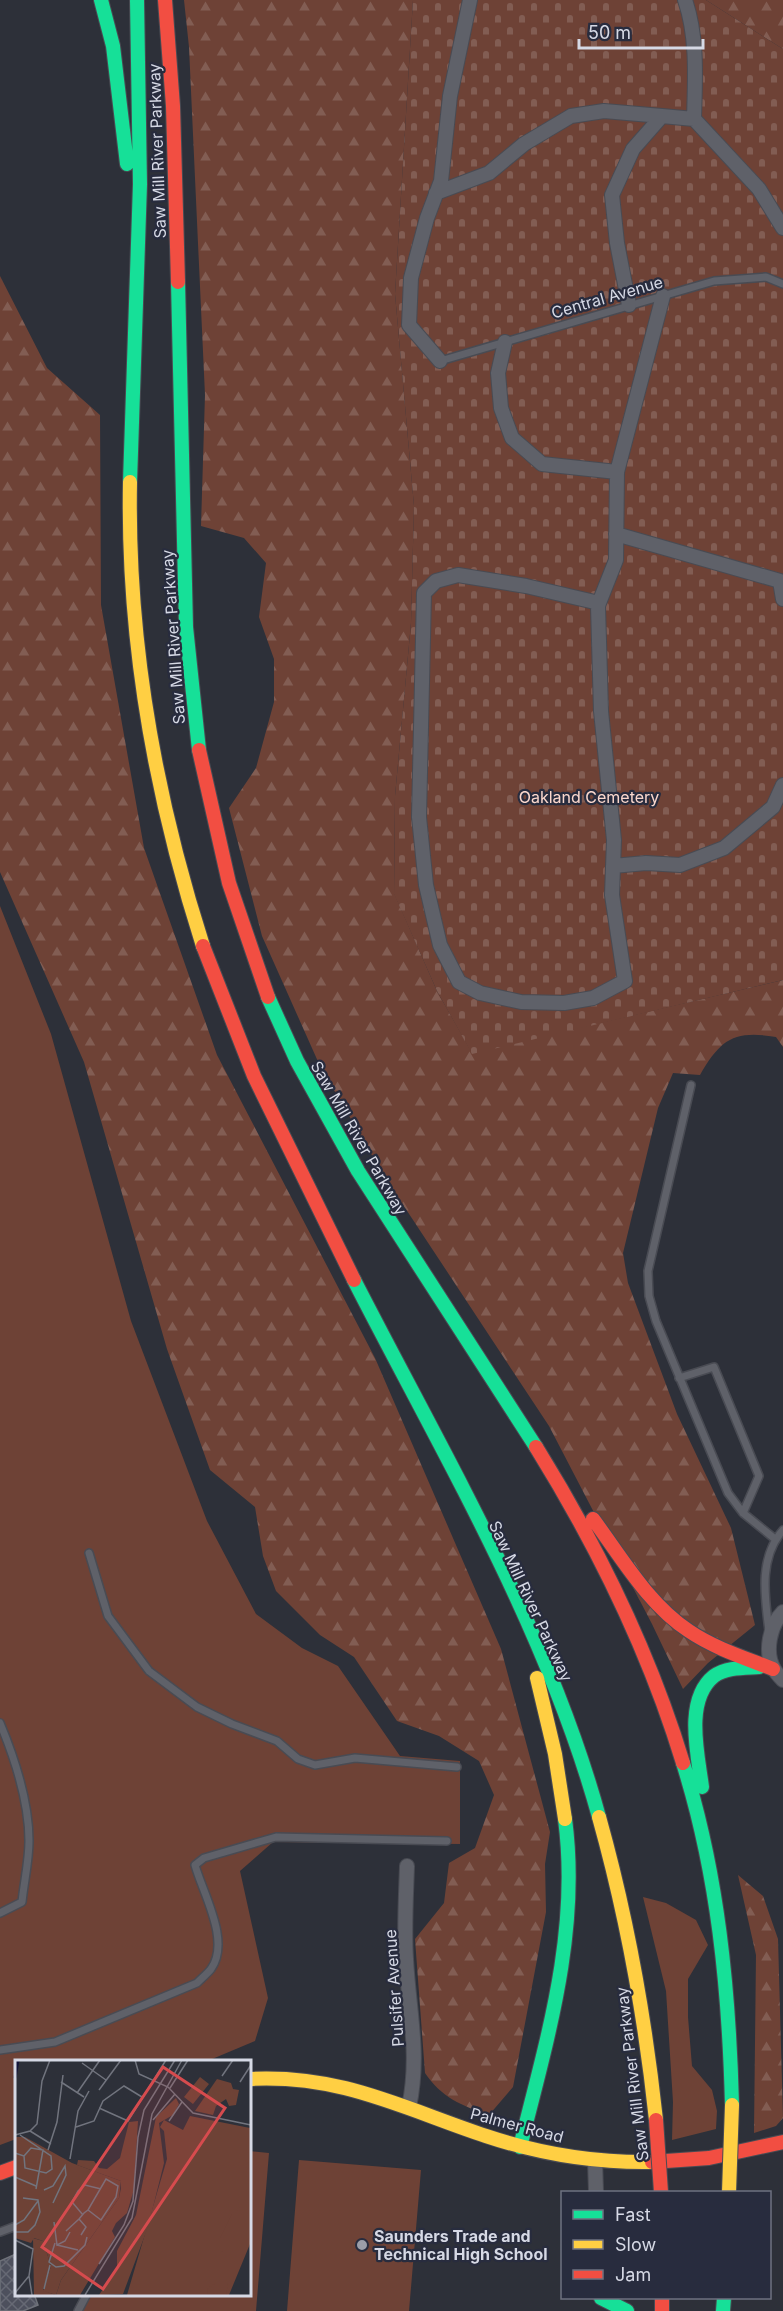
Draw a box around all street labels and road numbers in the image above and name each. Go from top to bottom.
street label: Saw Mill River Parkway [144,63,170,239]
street label: Central Avenue [549,271,665,323]
street label: Saw Mill River Parkway [157,549,189,725]
street label: Saw Mill River Parkway [307,1057,411,1219]
street label: Saw Mill River Parkway [485,1517,577,1685]
street label: Pulsifer Avenue [380,1929,408,2047]
street label: Saw Mill River Parkway [611,1986,653,2162]
street label: Palmer Road [468,2103,566,2147]

